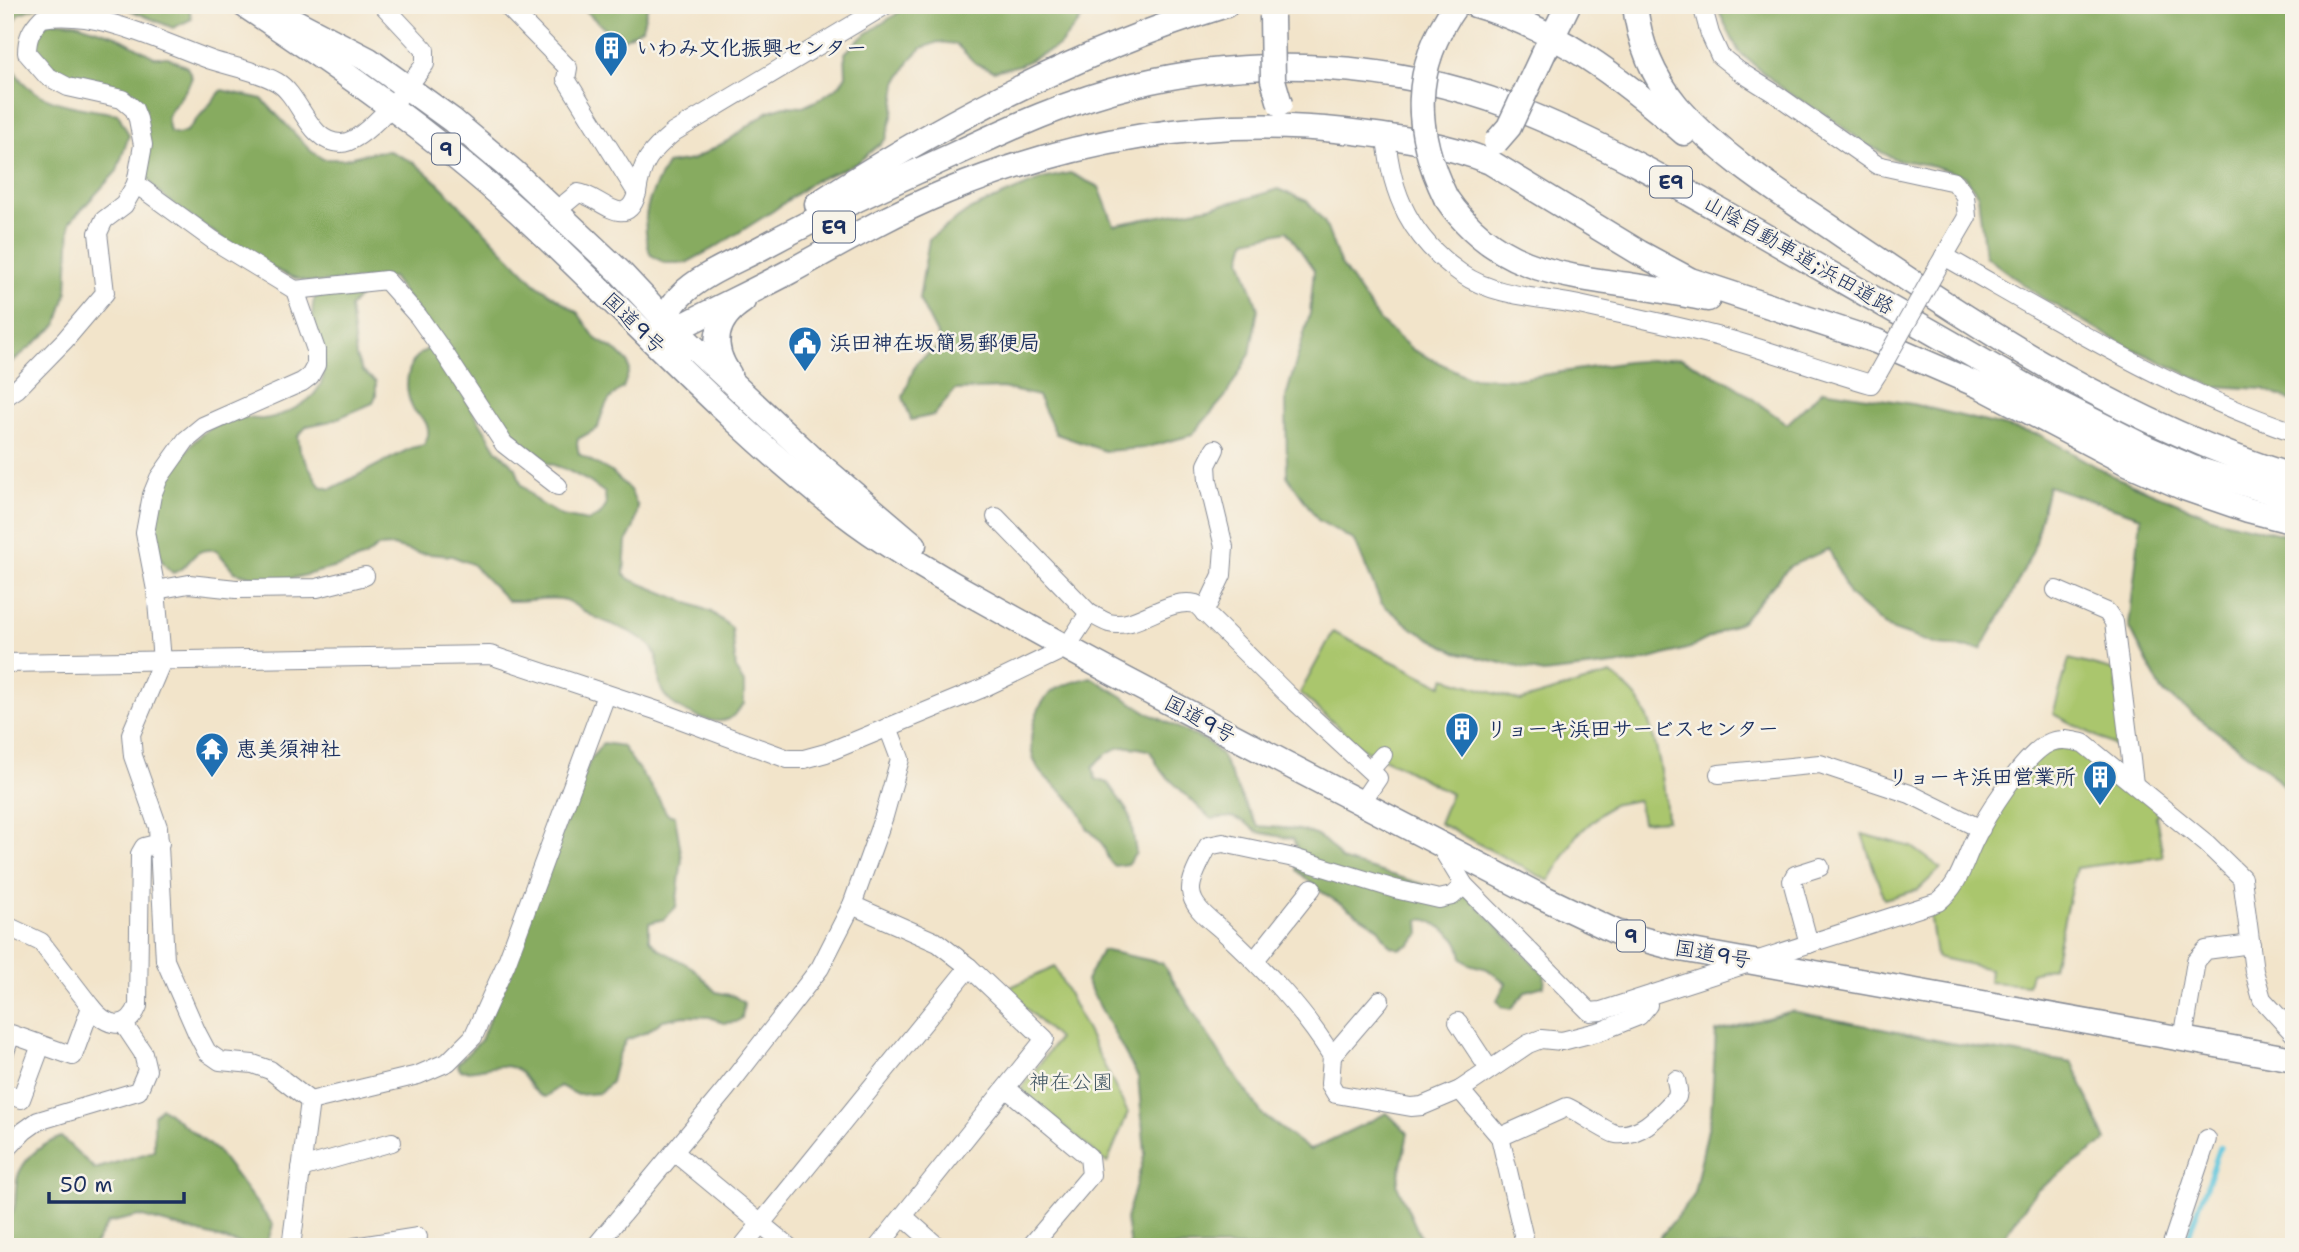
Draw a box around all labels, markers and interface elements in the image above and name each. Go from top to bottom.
building icon: いわみ文化振興センター [592,29,630,78]
place label: いわみ文化振興センター [636,34,867,62]
road number: 9 [432,134,460,164]
road number: E9 [1650,166,1692,198]
street label: 山陰自動車道;浜田道路 [1699,189,1899,321]
road number: E9 [813,212,855,243]
street label: 国道9号 [596,286,672,360]
public building icon: 浜田神在坂簡易郵便局 [786,324,824,373]
place label: 浜田神在坂簡易郵便局 [830,329,1040,357]
street label: 国道9号 [1159,688,1241,750]
building icon: リョーキ浜田サービスセンター [1443,710,1481,759]
place label: リョーキ浜田サービスセンター [1486,715,1779,743]
temple icon: 恵美須神社 [193,730,231,779]
place label: 恵美須神社 [236,735,341,763]
building icon: リョーキ浜田営業所 [2081,758,2119,807]
place label: リョーキ浜田営業所 [1888,763,2076,791]
road number: 9 [1617,920,1645,952]
street label: 国道9号 [1672,933,1754,975]
park label: 神在公園 [1029,1068,1113,1096]
scale bar [49,1161,184,1205]
text: 50 m [60,1171,113,1199]

